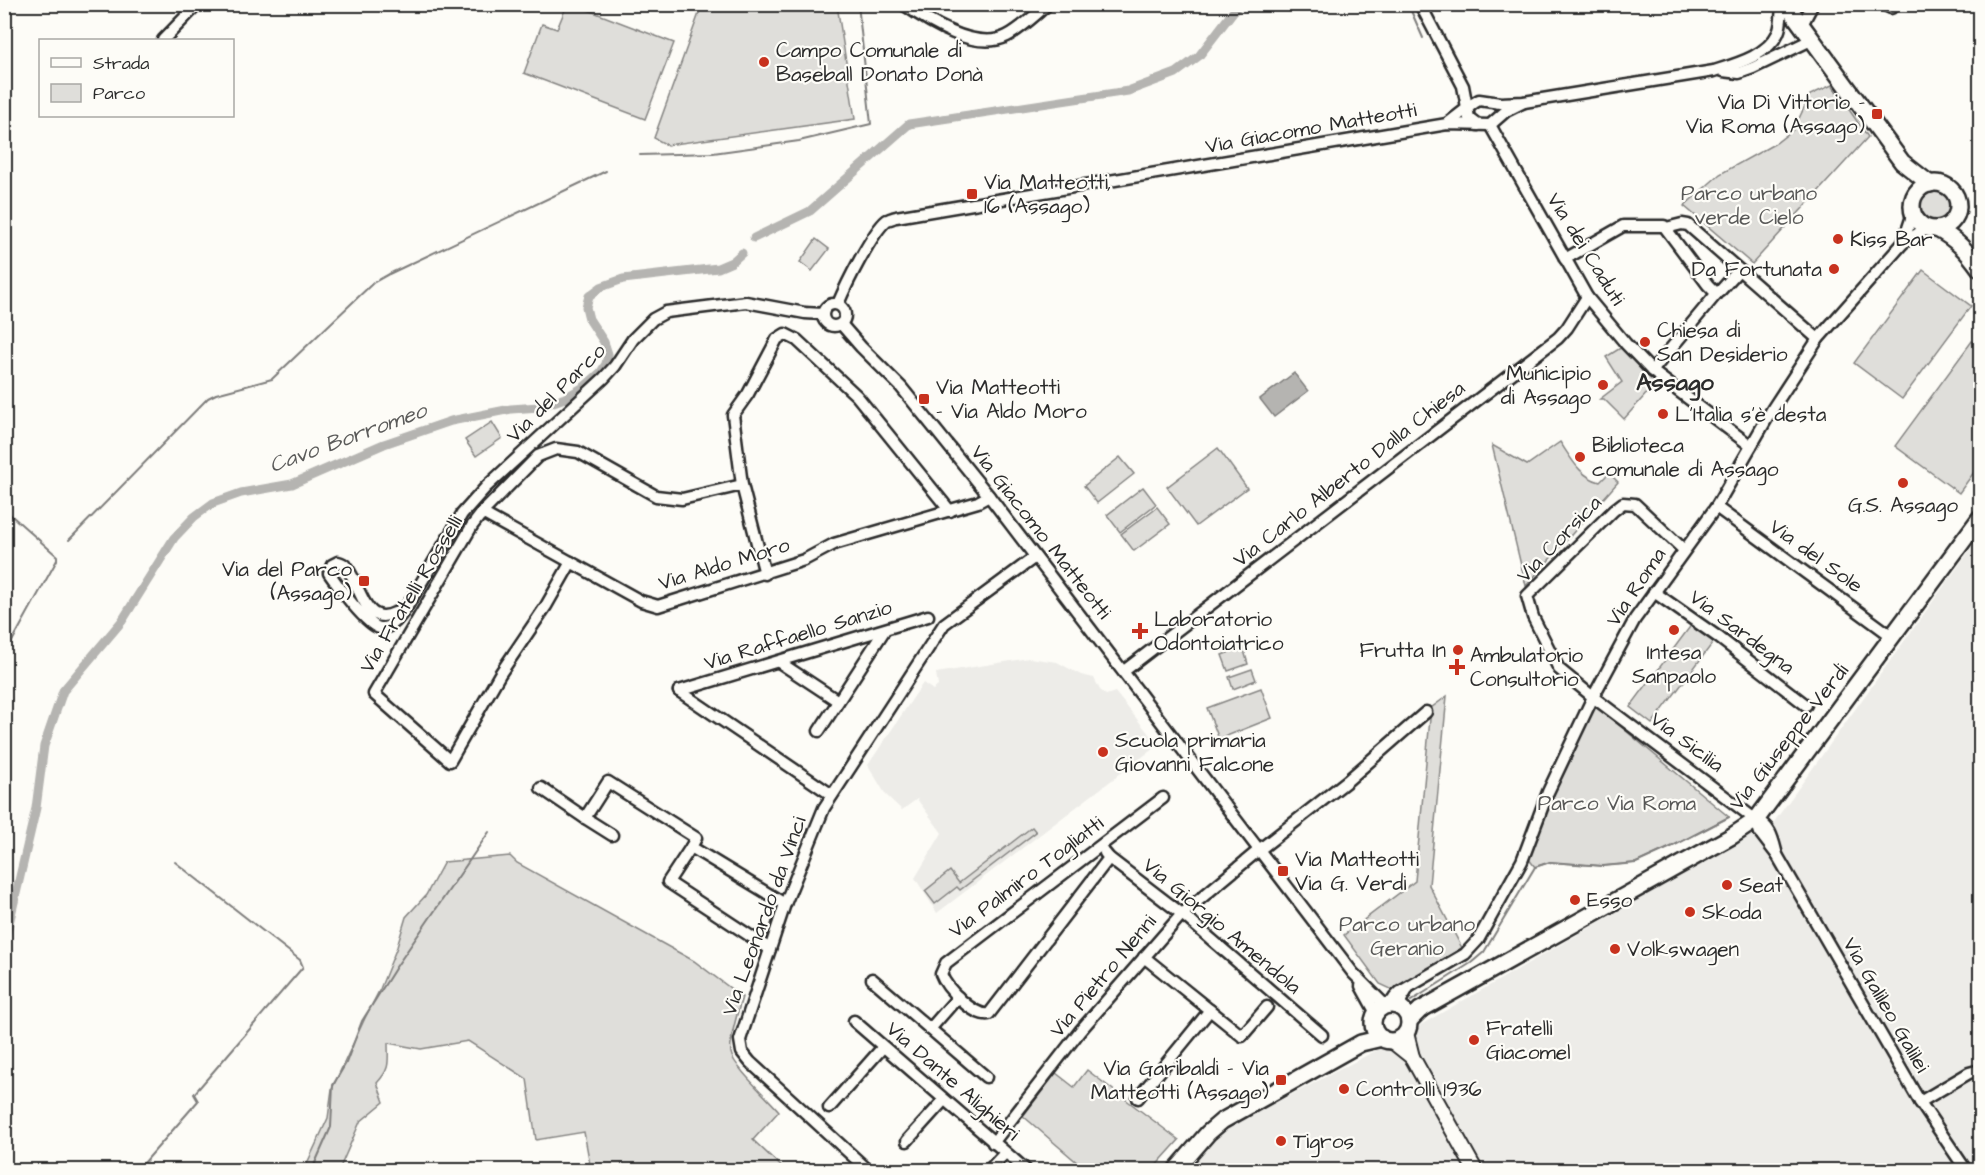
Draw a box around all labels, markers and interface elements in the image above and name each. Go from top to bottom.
place label: Campo Comunale di Baseball Donato Donà [776,36,983,89]
legend [39,39,234,117]
text: Strada [93,51,149,76]
marker: Campo Comunale di Baseball Donato Donà [757,55,771,69]
text: Parco [93,81,145,106]
place label: Via Di Vittorio - Via Roma (Assago) [1686,88,1865,143]
street label: Via Giacomo Matteotti [1203,95,1419,161]
marker: Via Di Vittorio - Via Roma (Assago) [1870,107,1884,121]
place label: Via Matteotti, 16 (Assago) [984,168,1112,223]
park label: Parco urbano verde Cielo [1681,179,1817,232]
marker: Via Matteotti, 16 (Assago) [965,187,979,201]
street label: Via dei Caduti [1540,187,1632,311]
place label: Kiss Bar [1850,225,1933,254]
marker: Kiss Bar [1831,232,1845,246]
place label: Da Fortunata [1692,255,1822,284]
marker: Da Fortunata [1827,262,1841,276]
place label: Chiesa di San Desiderio [1657,316,1788,369]
marker: Chiesa di San Desiderio [1638,335,1652,349]
street label: Via del Parco [500,337,612,449]
place label: Municipio di Assago [1501,359,1591,414]
district label: Assago [1636,366,1714,401]
place label: Via Matteotti - Via Aldo Moro [936,373,1087,426]
street label: Via Carlo Alberto Dalla Chiesa [1227,374,1471,574]
marker: Municipio di Assago [1596,378,1610,392]
marker: Via Matteotti - Via Aldo Moro [917,392,931,406]
water label: Cavo Borromeo [265,395,433,481]
place label: L'Italia s'è desta [1675,400,1827,429]
marker: L'Italia s'è desta [1656,407,1670,421]
place label: Biblioteca comunale di Assago [1592,431,1779,486]
street label: Via Giacomo Matteotti [964,439,1118,625]
marker: Biblioteca comunale di Assago [1573,450,1587,464]
marker: G.S. Assago [1896,476,1910,490]
street label: Via Corsica [1510,489,1608,589]
place label: G.S. Assago [1848,491,1958,522]
street label: Via Fratelli Rosselli [352,510,470,678]
street label: Via del Sole [1763,512,1869,600]
street label: Via Aldo Moro [655,530,793,598]
street label: Via Roma [1599,542,1673,632]
place label: Via del Parco (Assago) [222,555,352,610]
marker: Via del Parco (Assago) [357,574,371,588]
street label: Via Sardegna [1682,583,1801,683]
street label: Via Raffaello Sanzio [701,593,896,677]
place label: Laboratorio Odontoiatrico [1154,605,1284,658]
marker: Laboratorio Odontoiatrico [1131,622,1149,640]
marker: Intesa Sanpaolo [1667,623,1681,637]
place label: Frutta In [1359,636,1446,665]
place label: Intesa Sanpaolo [1632,638,1716,692]
place label: Ambulatorio Consultorio [1470,641,1583,694]
marker: Frutta In [1451,643,1465,657]
marker: Ambulatorio Consultorio [1448,658,1466,676]
street label: Via Giuseppe Verdi [1722,658,1856,817]
street label: Via Sicilia [1644,705,1730,780]
place label: Scuola primaria Giovanni Falcone [1115,726,1274,779]
marker: Scuola primaria Giovanni Falcone [1096,745,1110,759]
park label: Parco Via Roma [1538,789,1697,818]
street label: Via Palmiro Togliatti [943,809,1111,947]
street label: Via Leonardo da Vinci [714,812,814,1020]
place label: Via Matteotti Via G. Verdi [1295,845,1419,898]
street label: Via Giorgio Amendola [1135,851,1308,1003]
marker: Via Matteotti Via G. Verdi [1276,864,1290,878]
place label: Seat [1739,871,1784,900]
marker: Seat [1720,878,1734,892]
place label: Esso [1587,886,1633,915]
marker: Esso [1568,893,1582,907]
place label: Skoda [1702,898,1762,927]
marker: Skoda [1683,905,1697,919]
street label: Via Pietro Nenni [1043,908,1163,1044]
park label: Parco urbano Geranio [1339,910,1475,963]
street label: Via Galileo Galilei [1836,932,1936,1078]
place label: Volkswagen [1627,935,1739,966]
marker: Volkswagen [1608,942,1622,956]
place label: Fratelli Giacomel [1486,1014,1571,1067]
street label: Via Dante Alighieri [878,1015,1026,1149]
marker: Fratelli Giacomel [1467,1033,1481,1047]
place label: Via Garibaldi - Via Matteotti (Assago) [1091,1054,1269,1109]
marker: Via Garibaldi - Via Matteotti (Assago) [1274,1073,1288,1087]
place label: Controlli 1936 [1356,1075,1482,1104]
marker: Controlli 1936 [1337,1082,1351,1096]
place label: Tigros [1293,1127,1354,1158]
marker: Tigros [1274,1134,1288,1148]

